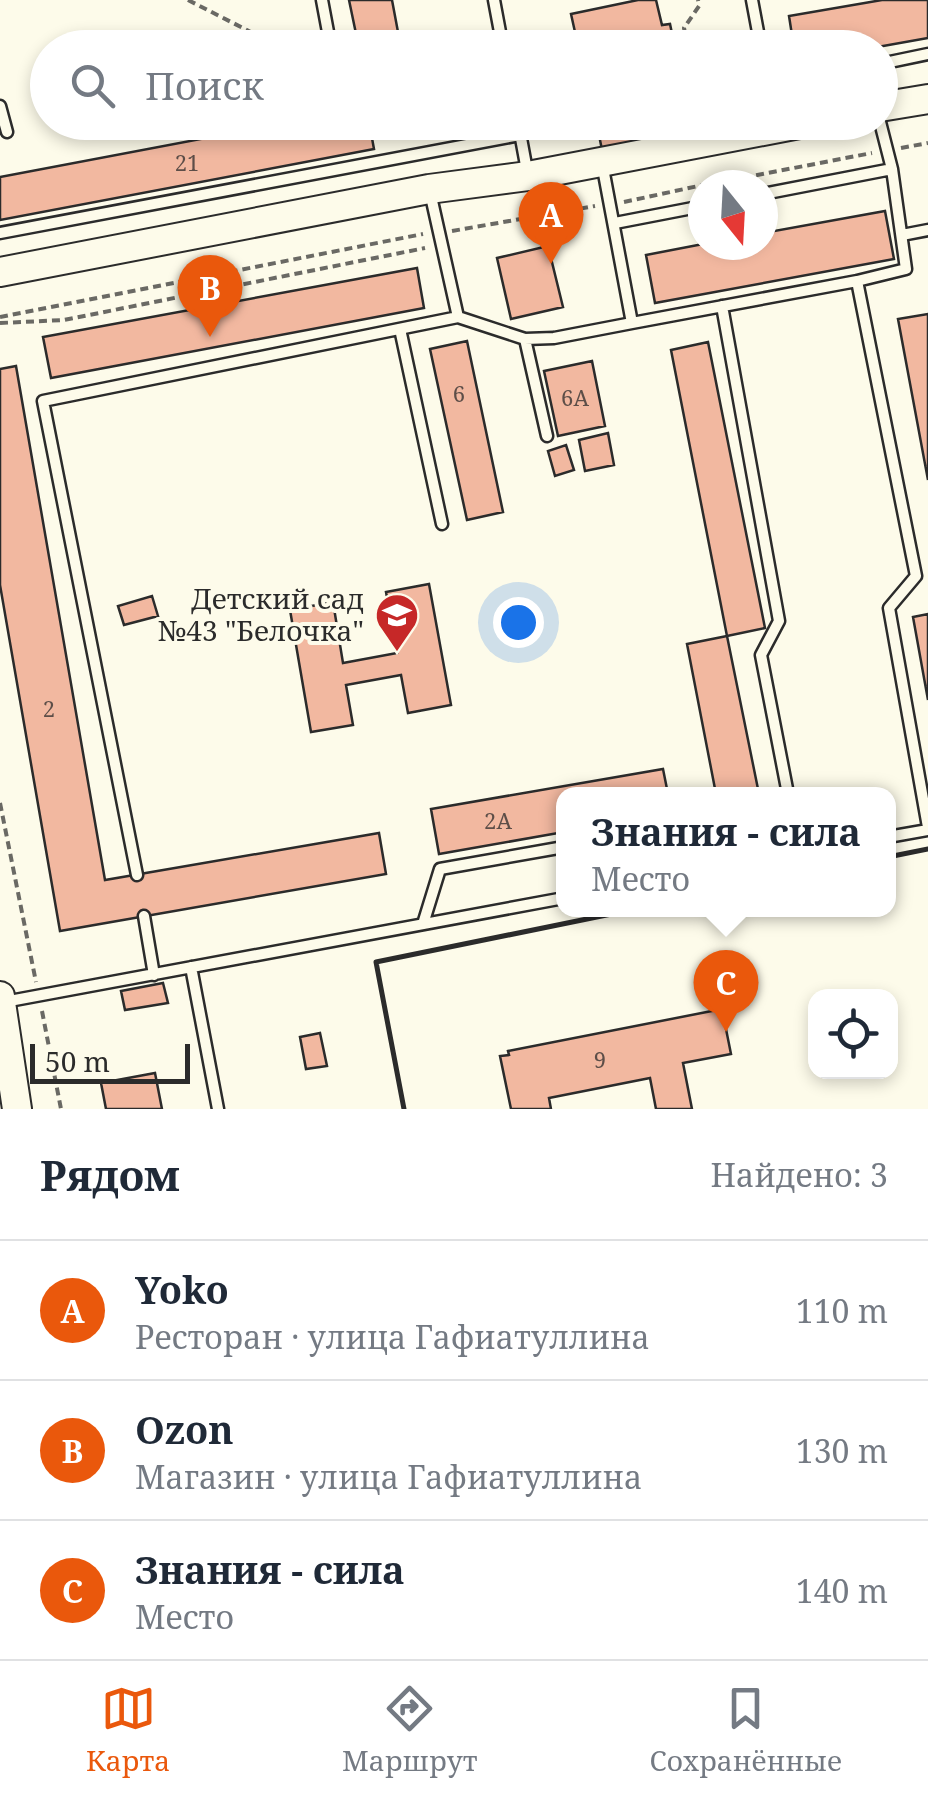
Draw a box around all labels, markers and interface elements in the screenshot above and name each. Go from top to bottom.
search box [30,30,898,140]
icon: search [65,58,120,113]
text: Поиск [145,59,264,111]
house number: 21 [175,147,199,177]
north arrow [688,170,778,260]
pin: A [518,182,584,264]
pin: B [178,255,242,337]
house number: 6 [453,378,465,408]
house number: 6А [561,382,589,412]
place label: Детский сад №43 "Белочка" [158,579,364,649]
school or university icon: Детский сад №43 "Белочка" [374,592,420,653]
your location [493,597,544,648]
house number: 2 [43,693,55,723]
popup [556,787,896,917]
house number: 2А [484,805,512,835]
text: Знания - сила [591,805,861,857]
text: Место [591,857,690,900]
pin: C [694,950,758,1032]
map controls [808,989,898,1079]
button: locate [808,989,898,1079]
scale bar [30,1039,190,1084]
text: 50 m [45,1042,110,1080]
house number: 9 [594,1044,606,1074]
text: Рядом [40,1146,180,1203]
text: Найдено: 3 [710,1153,888,1196]
text: Yoko [135,1263,229,1315]
text: A [60,1289,85,1332]
text: 110 m [796,1289,888,1332]
text: Ресторан · улица Гафиатуллина [135,1315,650,1358]
text: Ozon [135,1403,234,1455]
text: B [62,1429,83,1472]
text: 130 m [796,1429,888,1472]
text: Магазин · улица Гафиатуллина [135,1455,642,1498]
text: Знания - сила [135,1543,405,1595]
text: C [62,1569,83,1612]
text: 140 m [796,1569,888,1612]
text: Место [135,1595,234,1638]
tab: Карта [86,1681,170,1779]
tab: Маршрут [342,1681,478,1779]
tab: Сохранённые [650,1681,842,1779]

